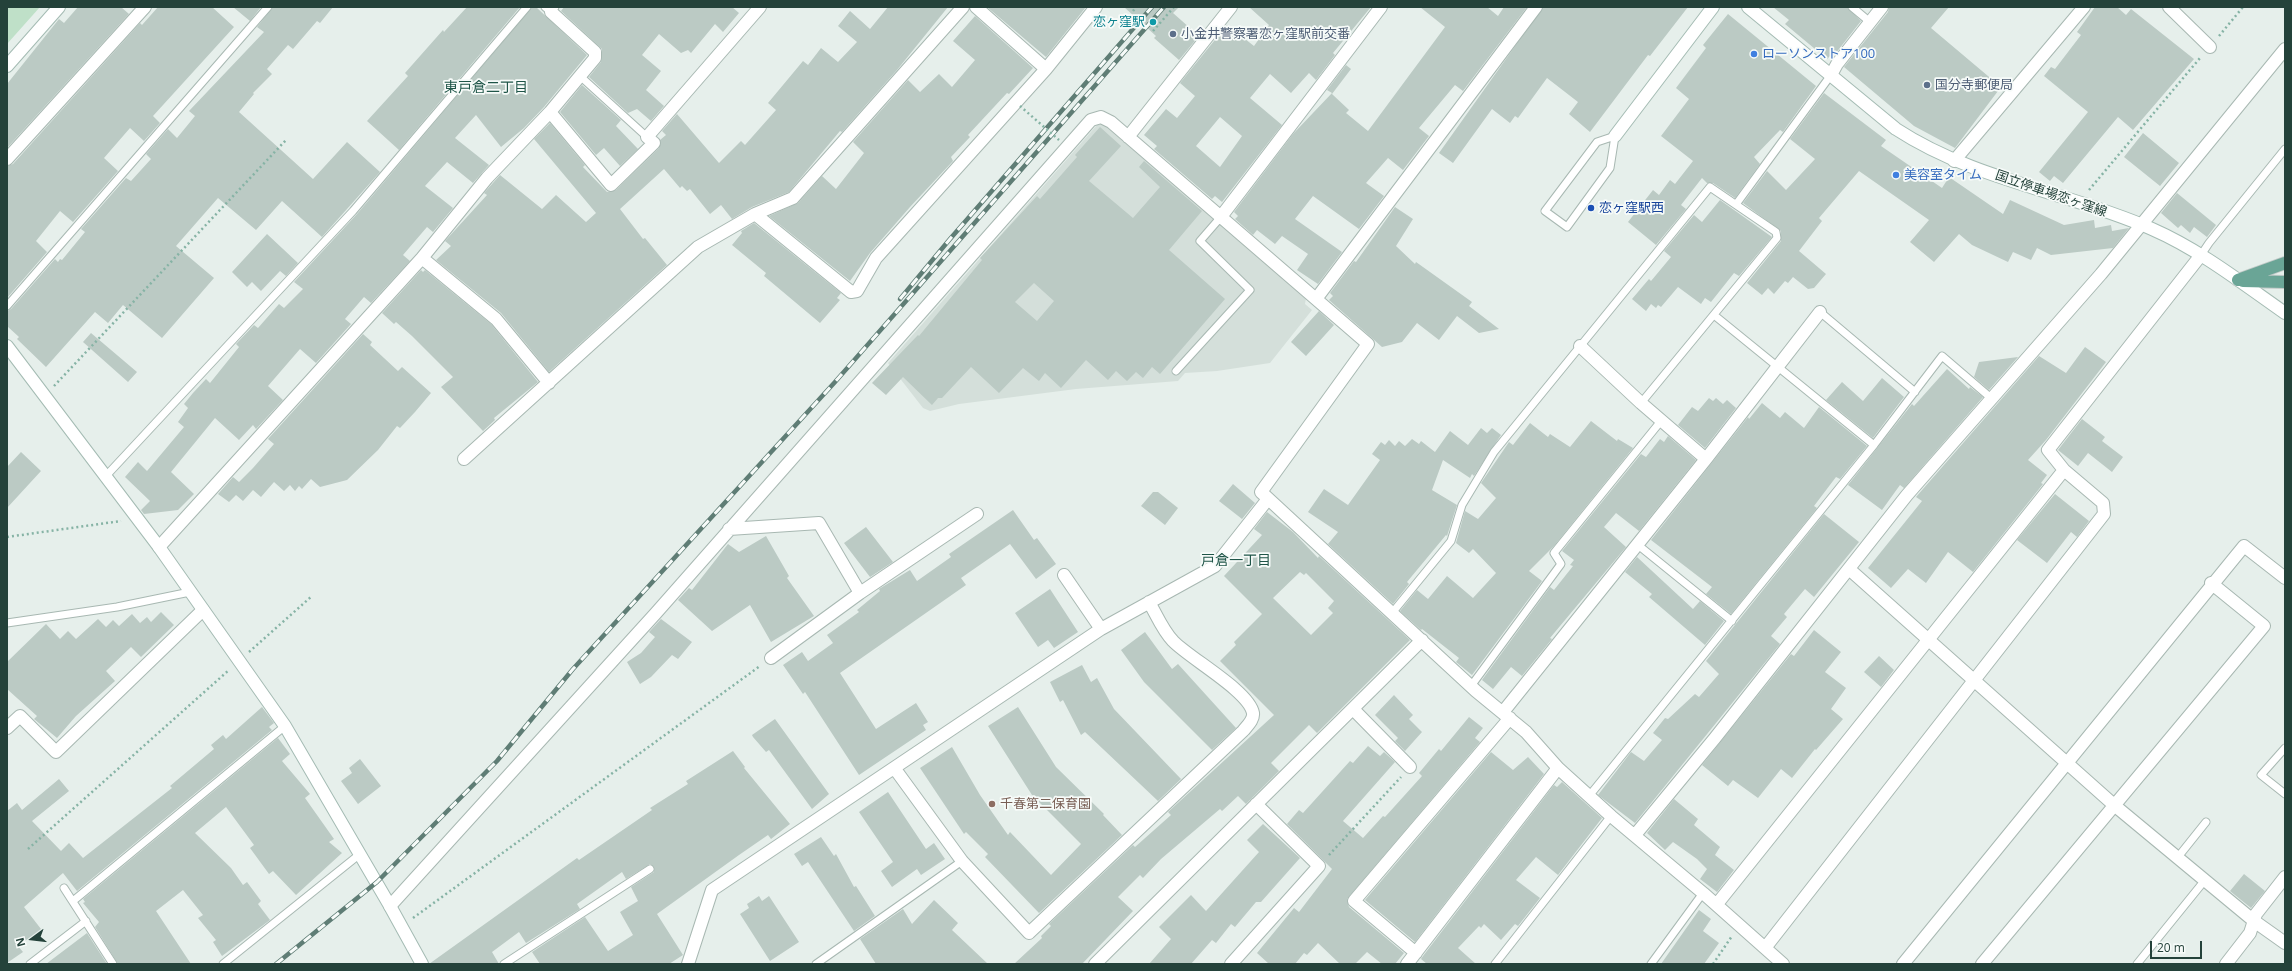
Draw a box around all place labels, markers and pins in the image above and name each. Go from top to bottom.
place label: 恋ヶ窪駅 [1093,14,1145,30]
marker: 恋ヶ窪駅 [1148,17,1158,27]
place label: 小金井警察署恋ヶ窪駅前交番 [1181,26,1350,42]
marker: 小金井警察署恋ヶ窪駅前交番 [1168,29,1178,39]
place label: ローソンストア100 [1762,46,1875,62]
marker: ローソンストア100 [1749,49,1759,59]
place label: 国分寺郵便局 [1935,77,2013,93]
marker: 国分寺郵便局 [1922,80,1932,90]
place label: 美容室タイム [1904,167,1982,183]
marker: 美容室タイム [1891,170,1901,180]
place label: 恋ヶ窪駅西 [1599,200,1664,216]
marker: 恋ヶ窪駅西 [1586,203,1596,213]
place label: 千春第二保育園 [1000,796,1091,812]
marker: 千春第二保育園 [987,799,997,809]

